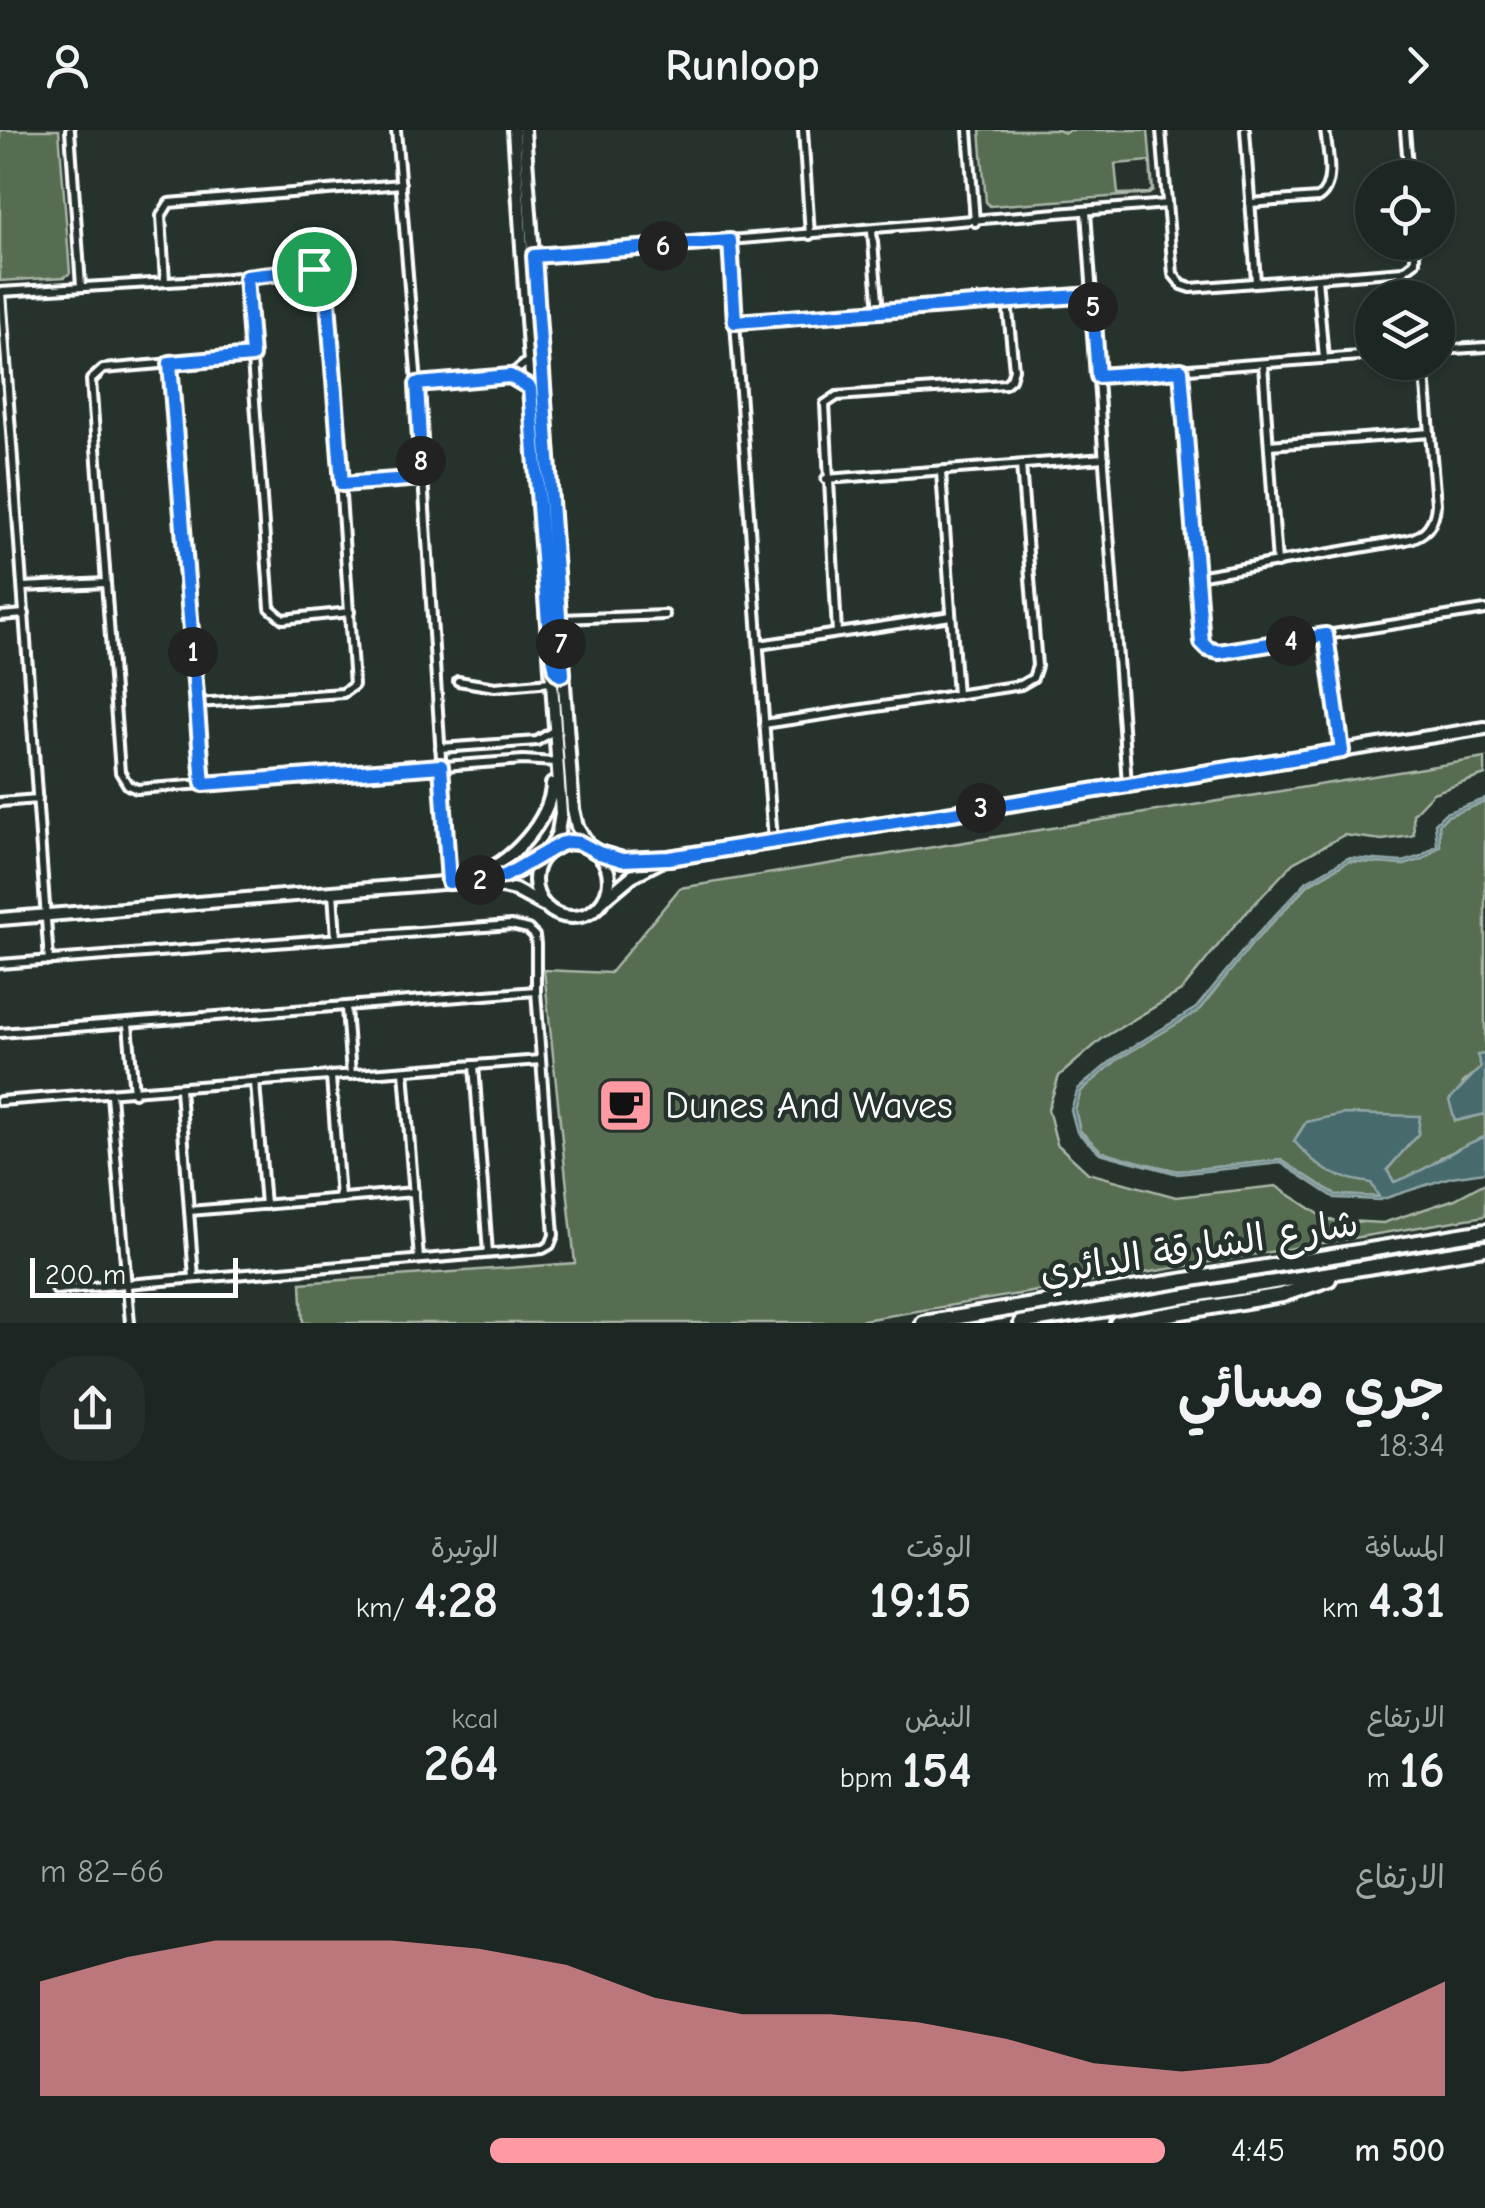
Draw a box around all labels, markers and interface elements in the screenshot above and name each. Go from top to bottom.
icon: person [40,38,95,93]
icon: forward [1390,38,1445,93]
text: Runloop [665,39,820,91]
map controls [1355,160,1455,380]
button: locate [1355,160,1455,260]
pin: 6 [638,221,688,271]
pin [272,227,357,312]
text: 6 [656,230,670,262]
icon: arrive [287,242,342,297]
button: layers [1355,280,1455,380]
pin: 5 [1068,282,1118,332]
text: 5 [1086,291,1100,323]
pin: 8 [396,436,446,486]
text: 8 [414,445,428,477]
pin: 4 [1266,616,1316,666]
pin: 7 [536,619,586,669]
text: 4 [1284,625,1298,657]
pin: 1 [168,627,218,677]
text: 7 [555,628,567,660]
text: 1 [187,636,199,668]
pin: 3 [956,783,1006,833]
text: 3 [974,792,988,824]
pin: 2 [455,855,505,905]
text: 2 [473,864,487,896]
cafe icon: Dunes And Waves [596,1076,656,1136]
place label: Dunes And Waves [665,1084,953,1128]
street label: شارع الشارقة الدائري [1037,1201,1362,1299]
scale bar [30,1253,238,1298]
text: 200 m [45,1259,126,1291]
button: share [40,1356,145,1461]
text: جري مسائي [1178,1357,1445,1421]
text: 18:34 [1378,1427,1445,1464]
text: الوتيرة [431,1532,498,1564]
text: الوقت [906,1532,972,1564]
text: المسافة [1365,1532,1445,1564]
text: 4:28 [414,1572,498,1630]
text: 19:15 [869,1572,972,1630]
text: 4.31 [1368,1572,1445,1630]
text: /km [356,1592,414,1624]
text: km [1322,1592,1368,1624]
text: النبض [905,1702,972,1734]
text: الارتفاع [1366,1702,1445,1734]
text: kcal [451,1703,498,1735]
text: 264 [424,1735,498,1793]
text: 154 [902,1742,972,1800]
text: 16 [1399,1742,1445,1800]
text: bpm [840,1762,902,1794]
text: m [1367,1762,1399,1794]
text: 66–82 m [40,1853,164,1890]
text: الارتفاع [1355,1859,1445,1896]
text: 4:45 [1231,2132,1285,2169]
text: 500 m [1355,2132,1445,2169]

